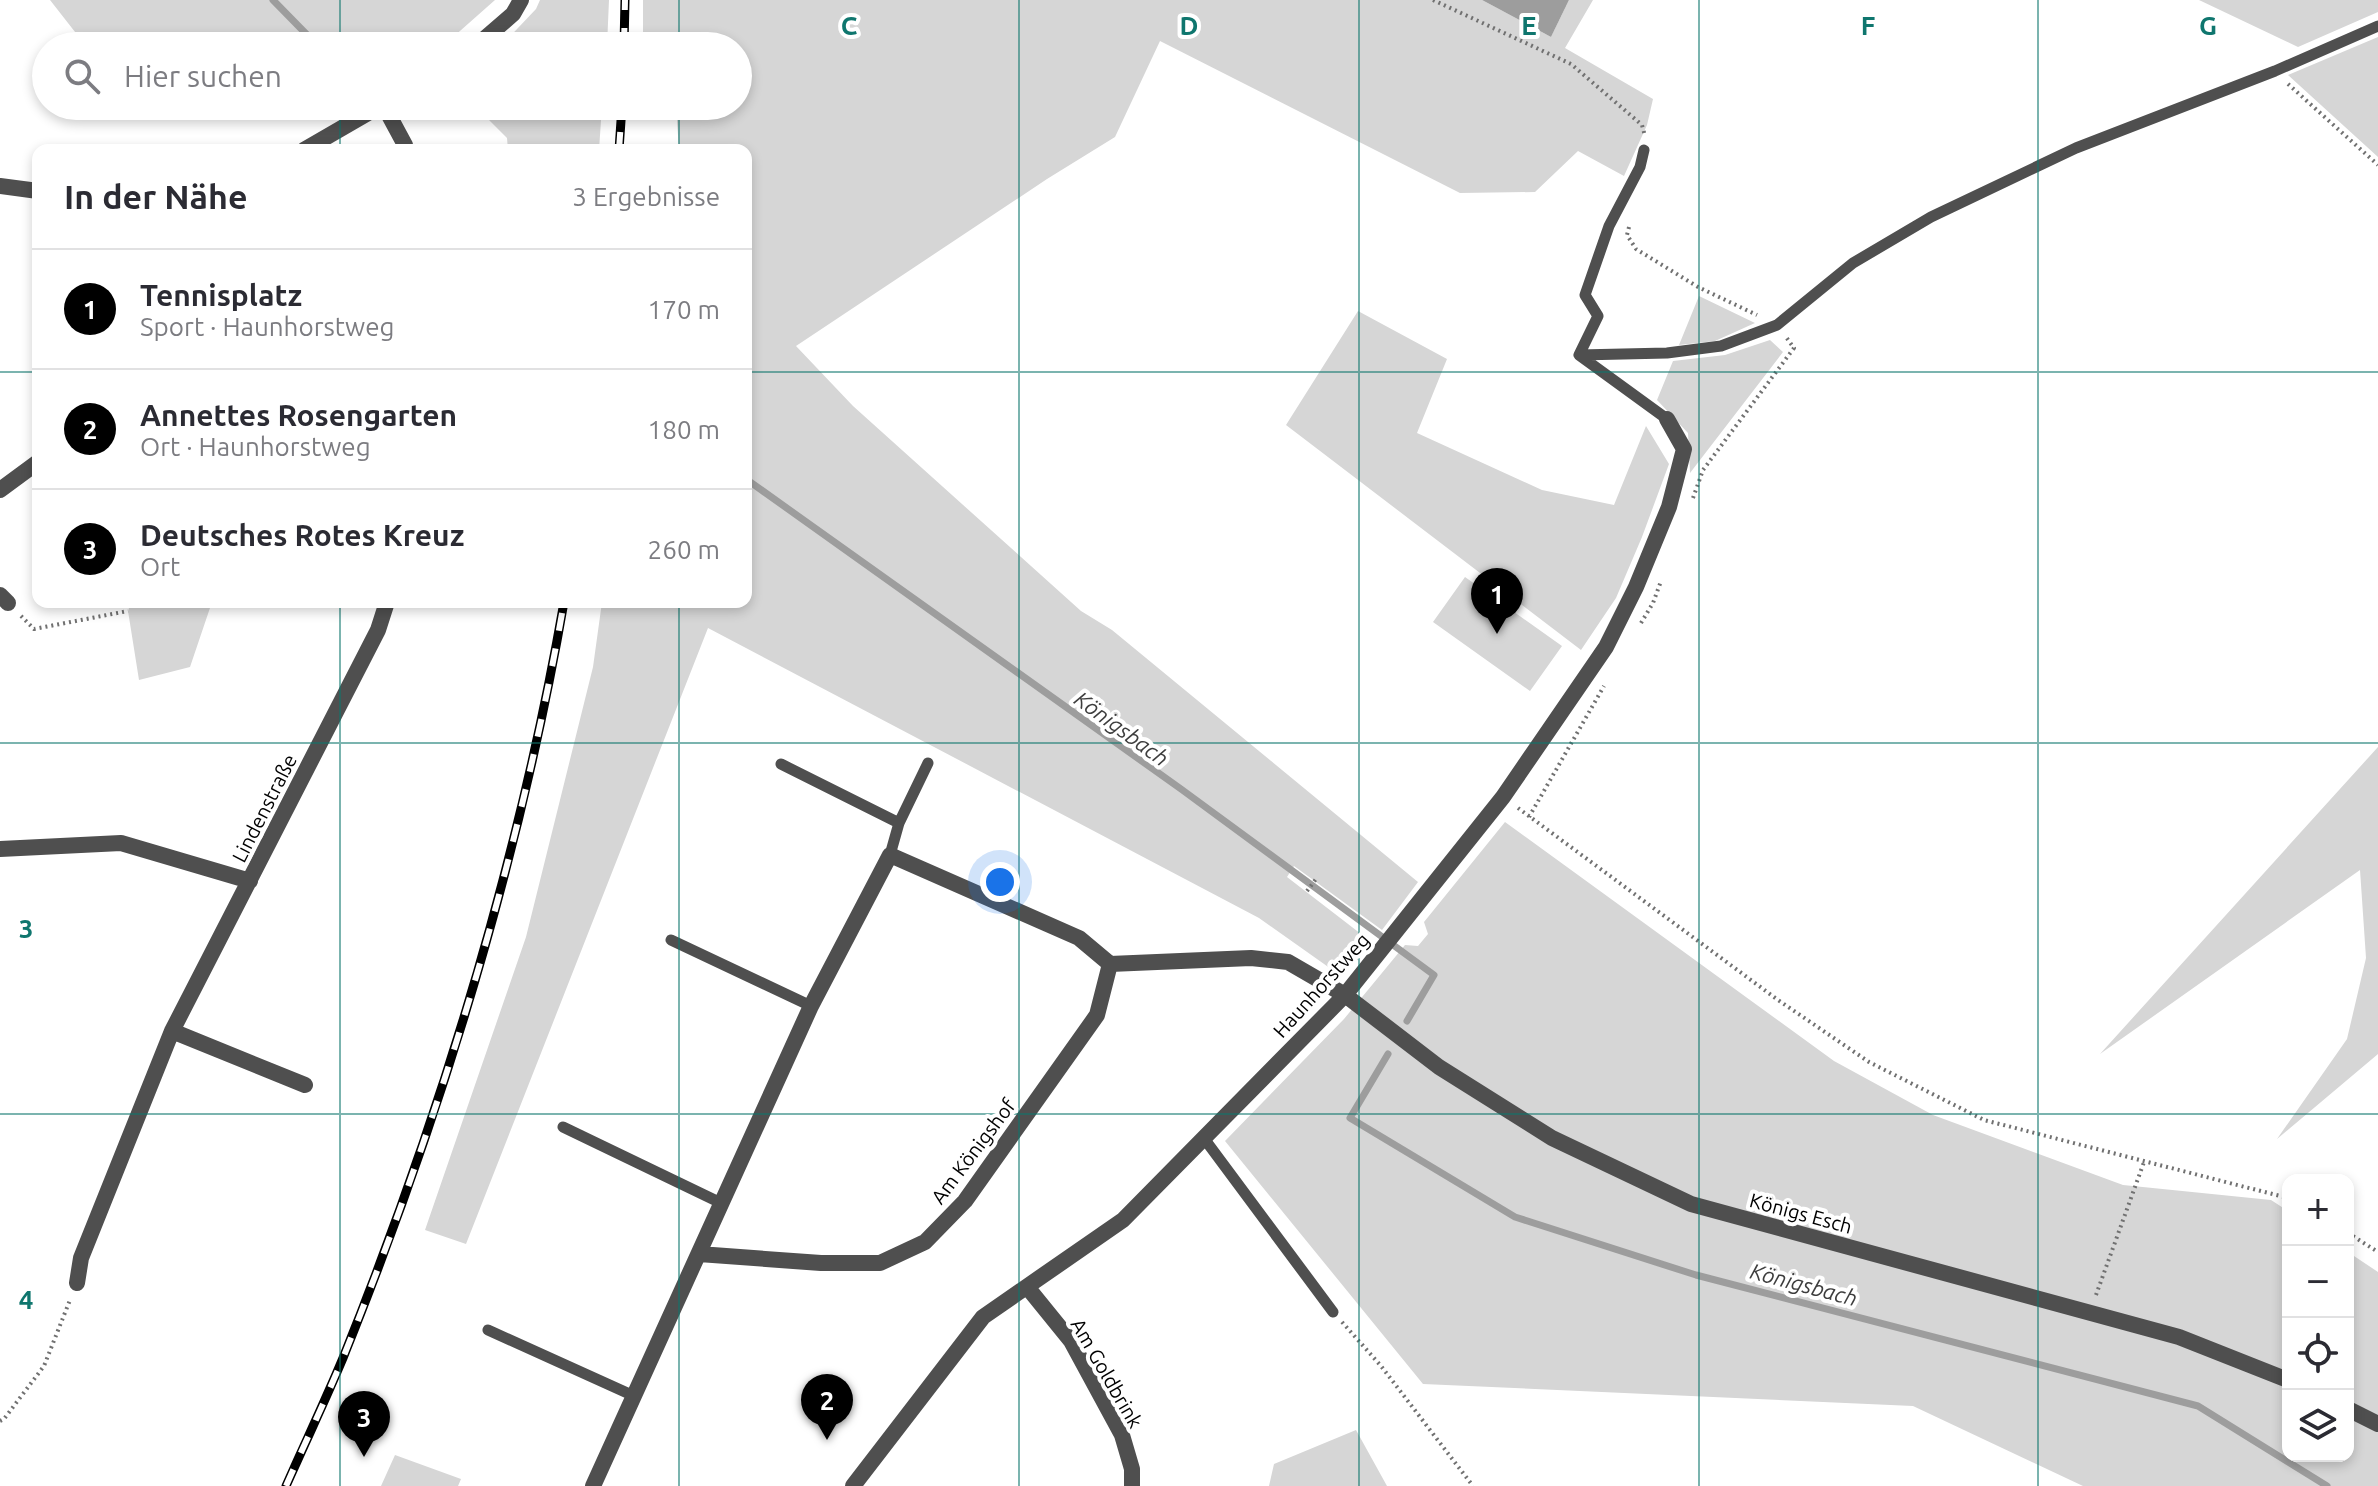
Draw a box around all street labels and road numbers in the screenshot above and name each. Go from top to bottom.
street label: Lindenstraße [227,750,301,866]
street label: Haunhorstweg [1268,928,1374,1042]
street label: Am Königshof [926,1094,1020,1208]
street label: Königs Esch [1747,1188,1855,1238]
street label: Am Goldbrink [1066,1314,1148,1432]

